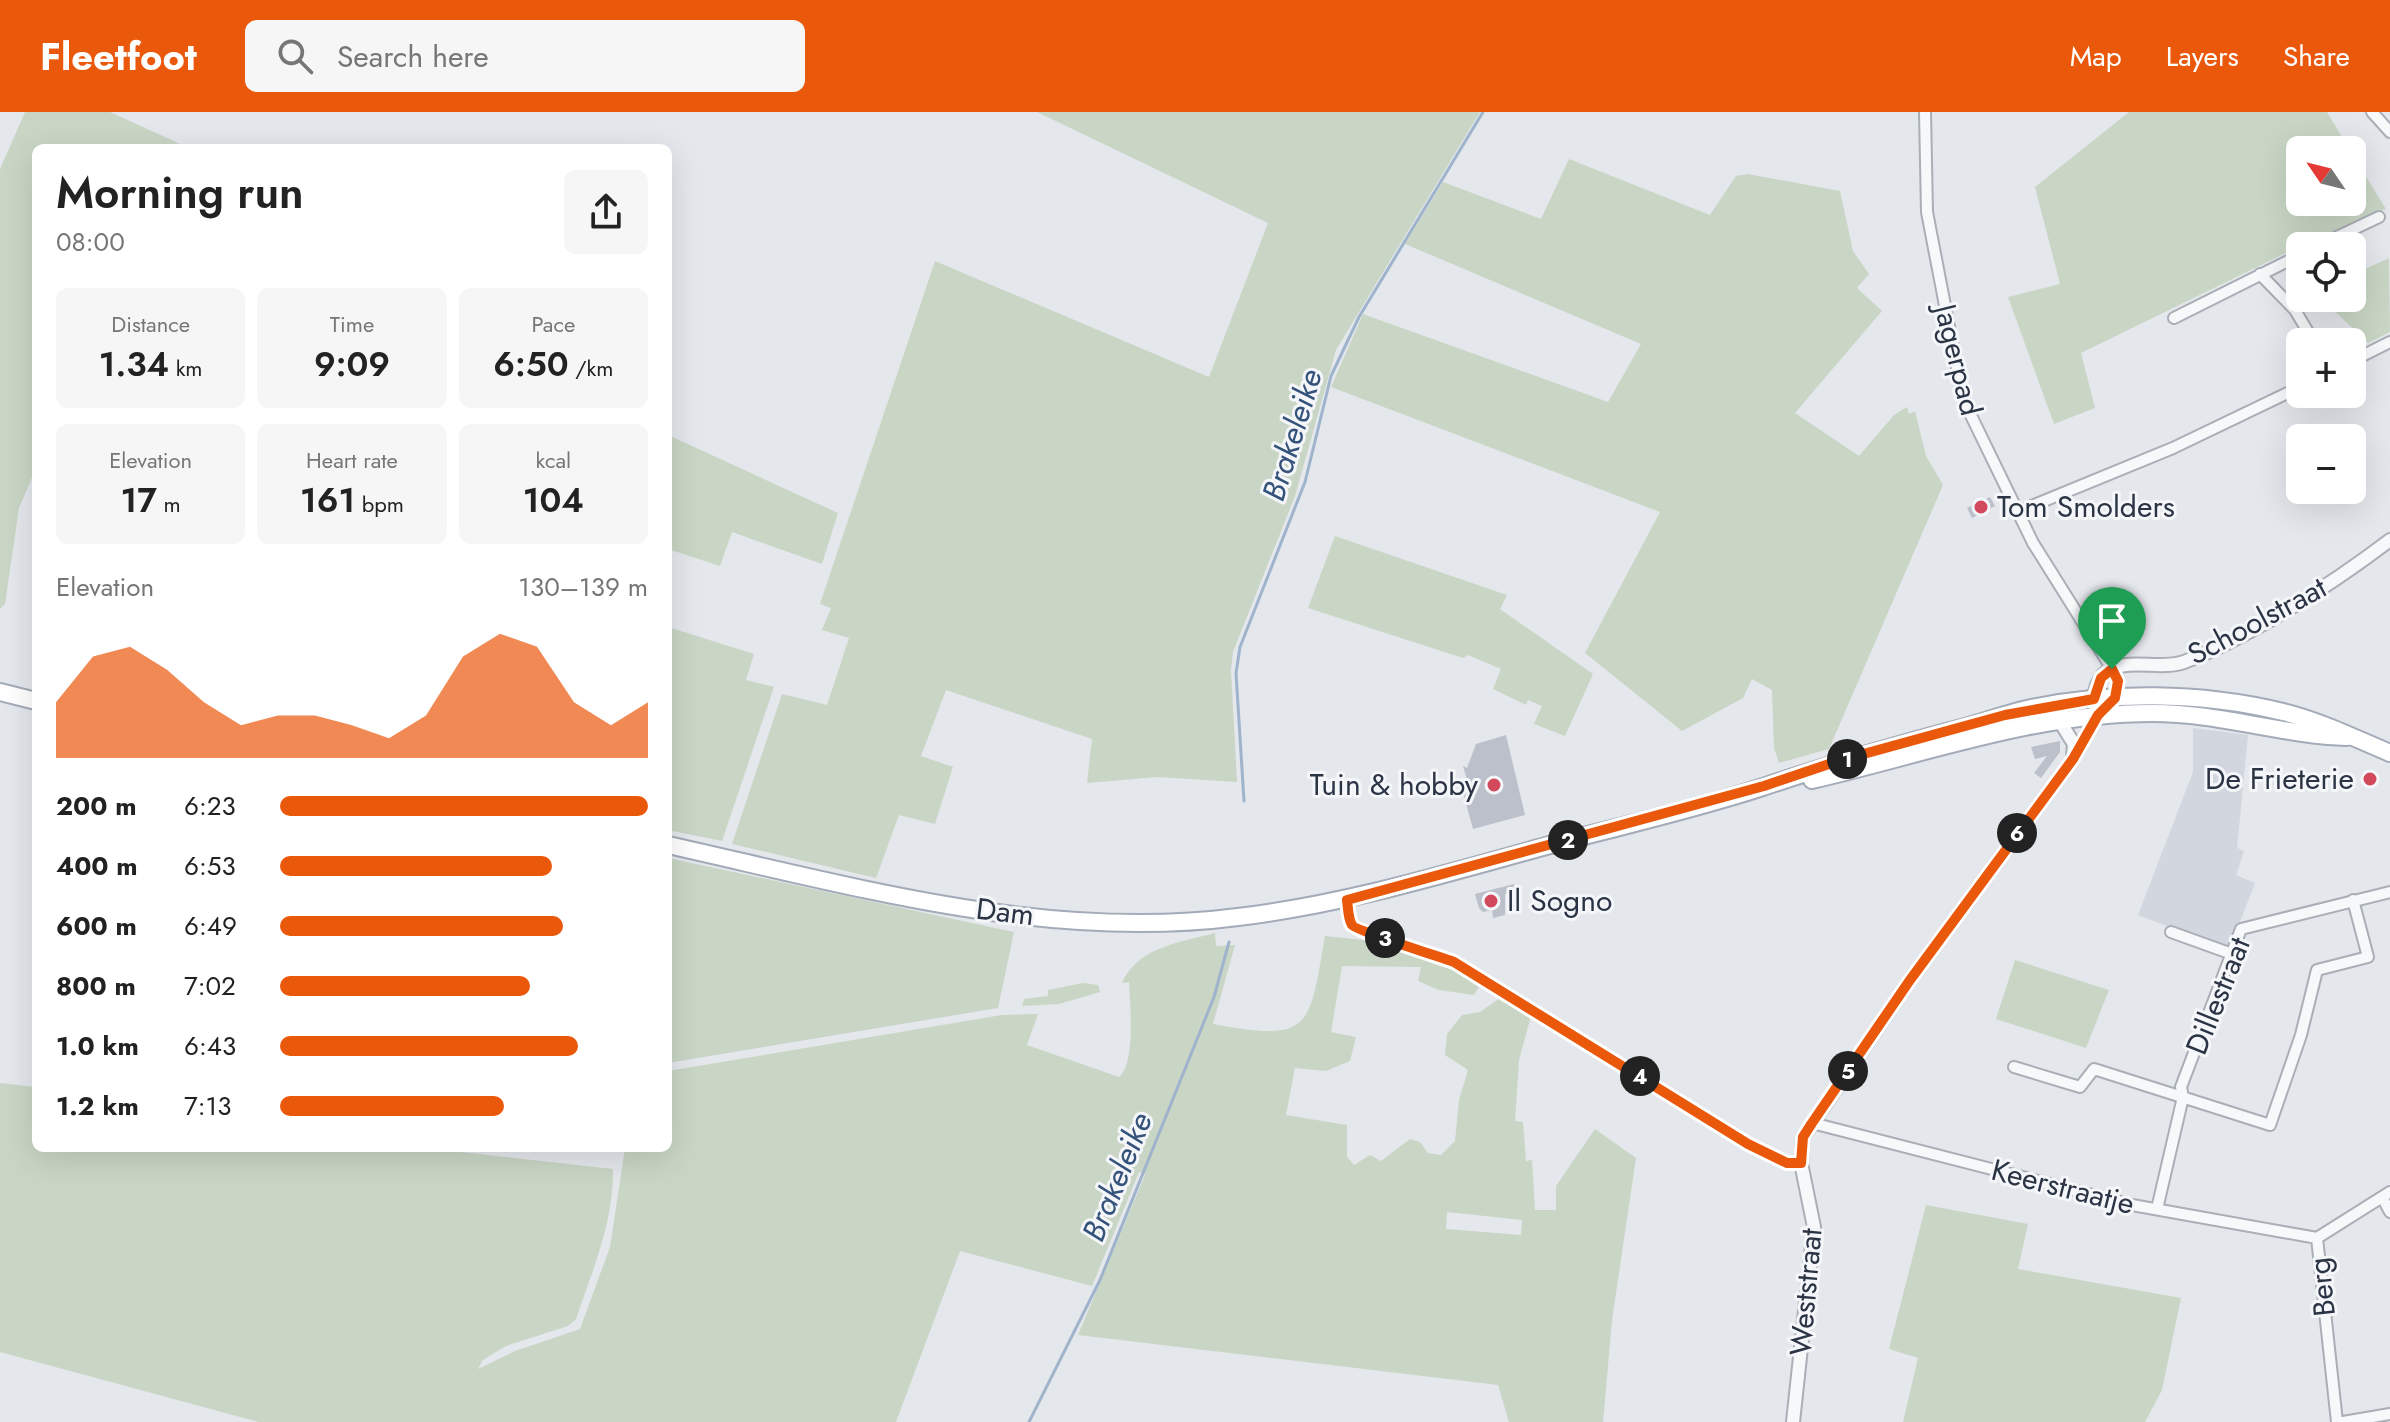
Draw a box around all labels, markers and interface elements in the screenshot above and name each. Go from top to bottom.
search box [245,20,805,92]
text: Fleetfoot [40,29,197,84]
icon: search [273,34,317,78]
text: Search here [337,35,489,78]
text: Map [2070,36,2122,77]
text: Layers [2166,36,2239,77]
text: Share [2283,36,2350,77]
north arrow [2286,136,2366,216]
map controls [2286,136,2366,504]
text: Morning run [56,161,304,225]
button: share [564,170,648,254]
text: 08:00 [56,223,125,261]
button: locate [2286,232,2366,312]
street label: Jagerpad [1923,296,1993,420]
text: Distance [111,308,190,340]
text: Time [330,308,374,340]
text: Pace [531,308,575,340]
button: + [2286,328,2366,408]
text: 1.34 [99,340,169,389]
text: 9:09 [314,340,390,389]
text: 6:50 [493,340,569,389]
text: km [169,352,203,384]
text: /km [569,352,613,384]
water label: Brakeleike [1250,364,1334,506]
button: − [2286,424,2366,504]
text: Elevation [109,444,192,476]
text: Heart rate [306,444,398,476]
text: kcal [536,444,571,476]
text: 17 [121,476,157,525]
text: 161 [300,476,355,525]
text: 104 [523,476,584,525]
place label: Tom Smolders [1997,485,2175,528]
text: m [157,488,181,520]
text: bpm [355,488,404,520]
marker: Tom Smolders [1972,498,1990,516]
street label: Schoolstraat [2180,566,2335,675]
text: Elevation [56,568,154,606]
text: 130–139 m [518,568,648,606]
pin [2078,587,2146,669]
icon: arrive [2090,599,2134,643]
pin: 1 [1827,739,1867,779]
text: 1 [1841,743,1853,775]
place label: De Frieterie [2205,757,2354,800]
place label: Tuin & hobby [1310,763,1479,806]
marker: De Frieterie [2361,770,2379,788]
marker: Tuin & hobby [1485,776,1503,794]
text: 200 m [56,787,137,825]
text: 6:23 [184,787,236,825]
pin: 6 [1997,813,2037,853]
text: 6 [2010,817,2024,849]
pin: 2 [1548,820,1588,860]
text: 2 [1561,824,1575,856]
text: 400 m [56,847,138,885]
text: 6:53 [184,847,236,885]
place label: Il Sogno [1507,879,1612,922]
street label: Dam [974,887,1037,936]
marker: Il Sogno [1482,892,1500,910]
text: 600 m [56,907,137,945]
text: 6:49 [184,907,237,945]
pin: 3 [1365,918,1405,958]
text: 3 [1378,922,1392,954]
street label: Dillestraat [2175,930,2261,1061]
text: 800 m [56,967,136,1005]
text: 7:02 [184,967,236,1005]
text: 1.0 km [56,1027,139,1065]
text: 6:43 [184,1027,236,1065]
pin: 5 [1828,1051,1868,1091]
text: 5 [1841,1055,1855,1087]
pin: 4 [1620,1056,1660,1096]
text: 4 [1632,1060,1648,1092]
text: 1.2 km [56,1087,139,1125]
text: 7:13 [184,1087,231,1125]
water label: Brakeleike [1070,1106,1164,1248]
street label: Keerstraatje [1987,1148,2139,1225]
street label: Weststraat [1779,1226,1833,1357]
street label: Berg [2297,1255,2346,1319]

